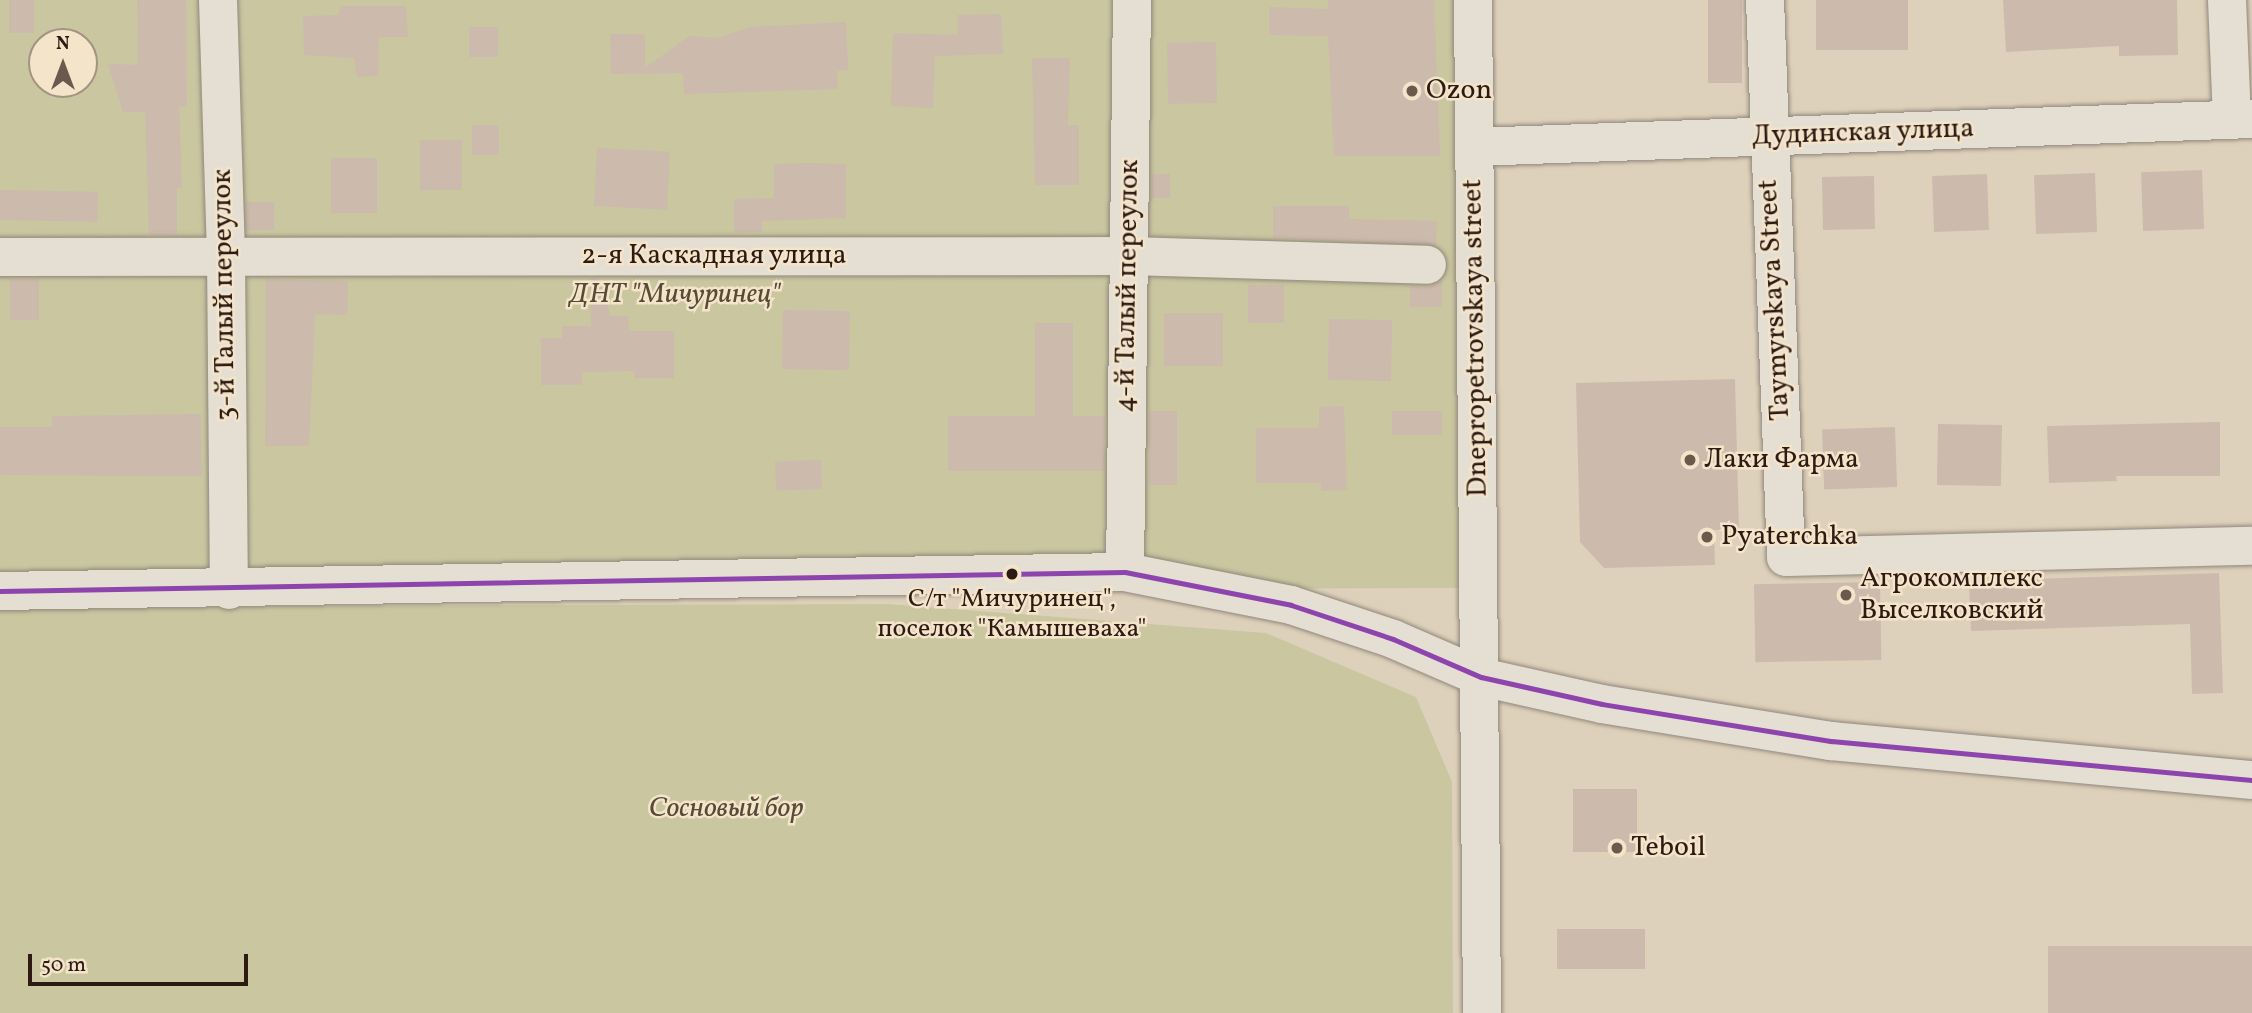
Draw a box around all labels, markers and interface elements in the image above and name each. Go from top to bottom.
north arrow [28,28,98,98]
text: N [56,31,70,57]
place label: Ozon [1426,74,1492,108]
marker: Ozon [1404,83,1420,99]
street label: Дудинская улица [1751,112,1975,154]
street label: 4-й Талый переулок [1109,159,1147,413]
street label: 3-й Талый переулок [206,168,244,422]
street label: Taymyrskaya Street [1752,178,1798,422]
street label: Dnepropetrovskaya street [1456,179,1496,497]
street label: 2-я Каскадная улица [581,239,847,273]
park label: ДНТ "Мичуринец" [570,278,780,312]
place label: Лаки Фарма [1704,443,1859,477]
marker: Лаки Фарма [1682,452,1698,468]
place label: Pyaterchka [1721,520,1858,554]
marker: Pyaterchka [1699,529,1715,545]
place label: Агрокомплекс Выселковский [1860,562,2043,628]
marker: С/т "Мичуринец", поселок "Камышеваха" [1005,567,1019,581]
place label: С/т "Мичуринец", поселок "Камышеваха" [877,584,1147,646]
marker: Агрокомплекс Выселковский [1838,587,1854,603]
park label: Сосновый бор [649,792,803,826]
place label: Teboil [1631,831,1706,865]
marker: Teboil [1609,840,1625,856]
scale bar [32,940,252,984]
text: 50 m [41,951,86,980]

